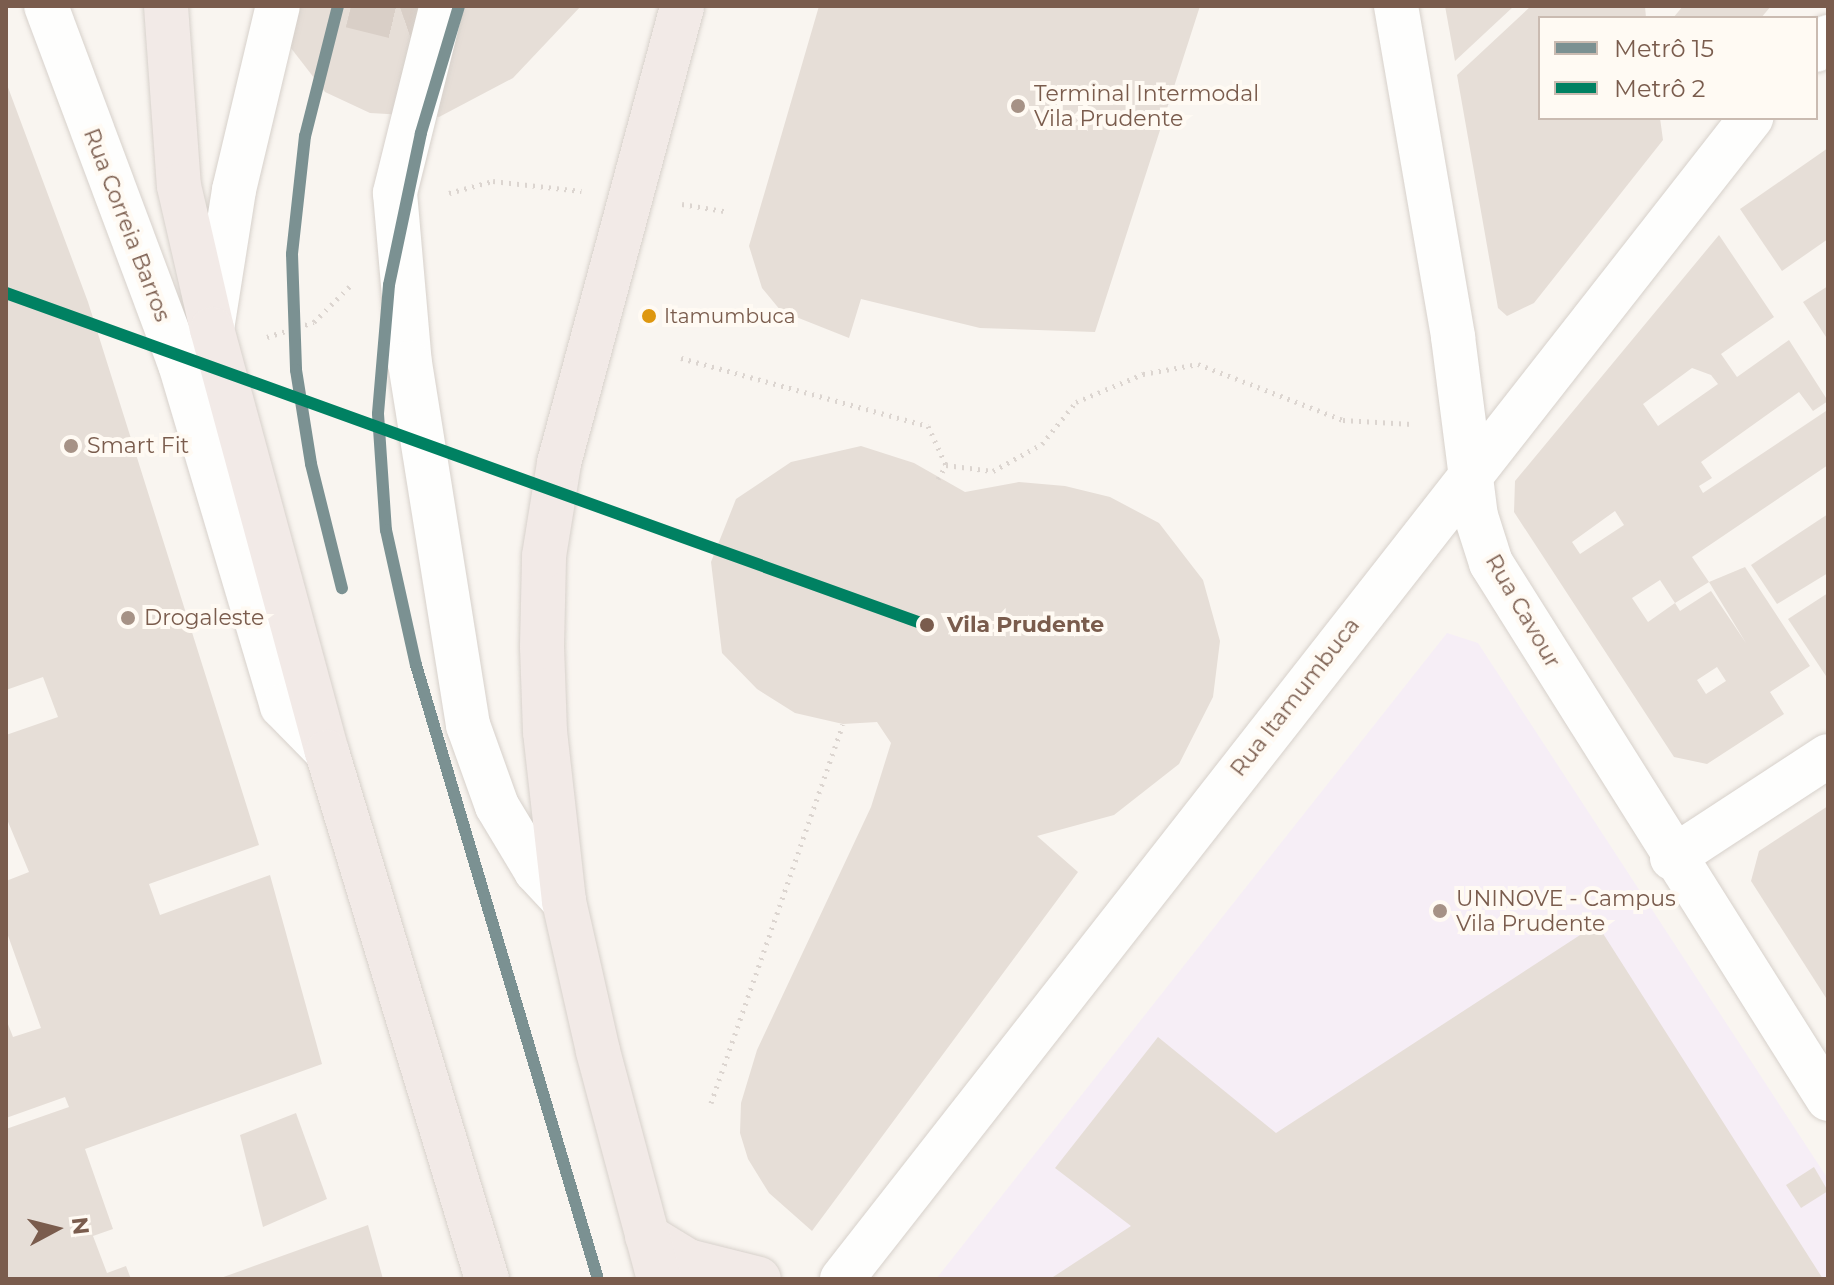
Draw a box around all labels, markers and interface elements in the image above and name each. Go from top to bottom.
legend [1538,16,1818,120]
text: Metrô 15 [1614,34,1714,63]
text: Metrô 2 [1614,74,1705,103]
place label: Terminal Intermodal Vila Prudente [1034,80,1259,132]
marker: Terminal Intermodal Vila Prudente [1009,97,1027,115]
street label: Rua Correia Barros [78,125,176,325]
place label: Itamumbuca [664,304,795,328]
marker: Itamumbuca [641,308,657,324]
place label: Smart Fit [87,433,189,459]
marker: Smart Fit [62,437,80,455]
street label: Rua Cavour [1480,550,1566,672]
place label: Drogaleste [144,605,264,631]
marker: Drogaleste [119,609,137,627]
marker: Vila Prudente [914,612,940,638]
place label: Vila Prudente [947,612,1104,638]
street label: Rua Itamumbuca [1225,612,1365,782]
place label: UNINOVE - Campus Vila Prudente [1456,885,1676,936]
marker: UNINOVE - Campus Vila Prudente [1431,902,1449,920]
north arrow [16,1189,96,1269]
text: N [66,1216,95,1236]

